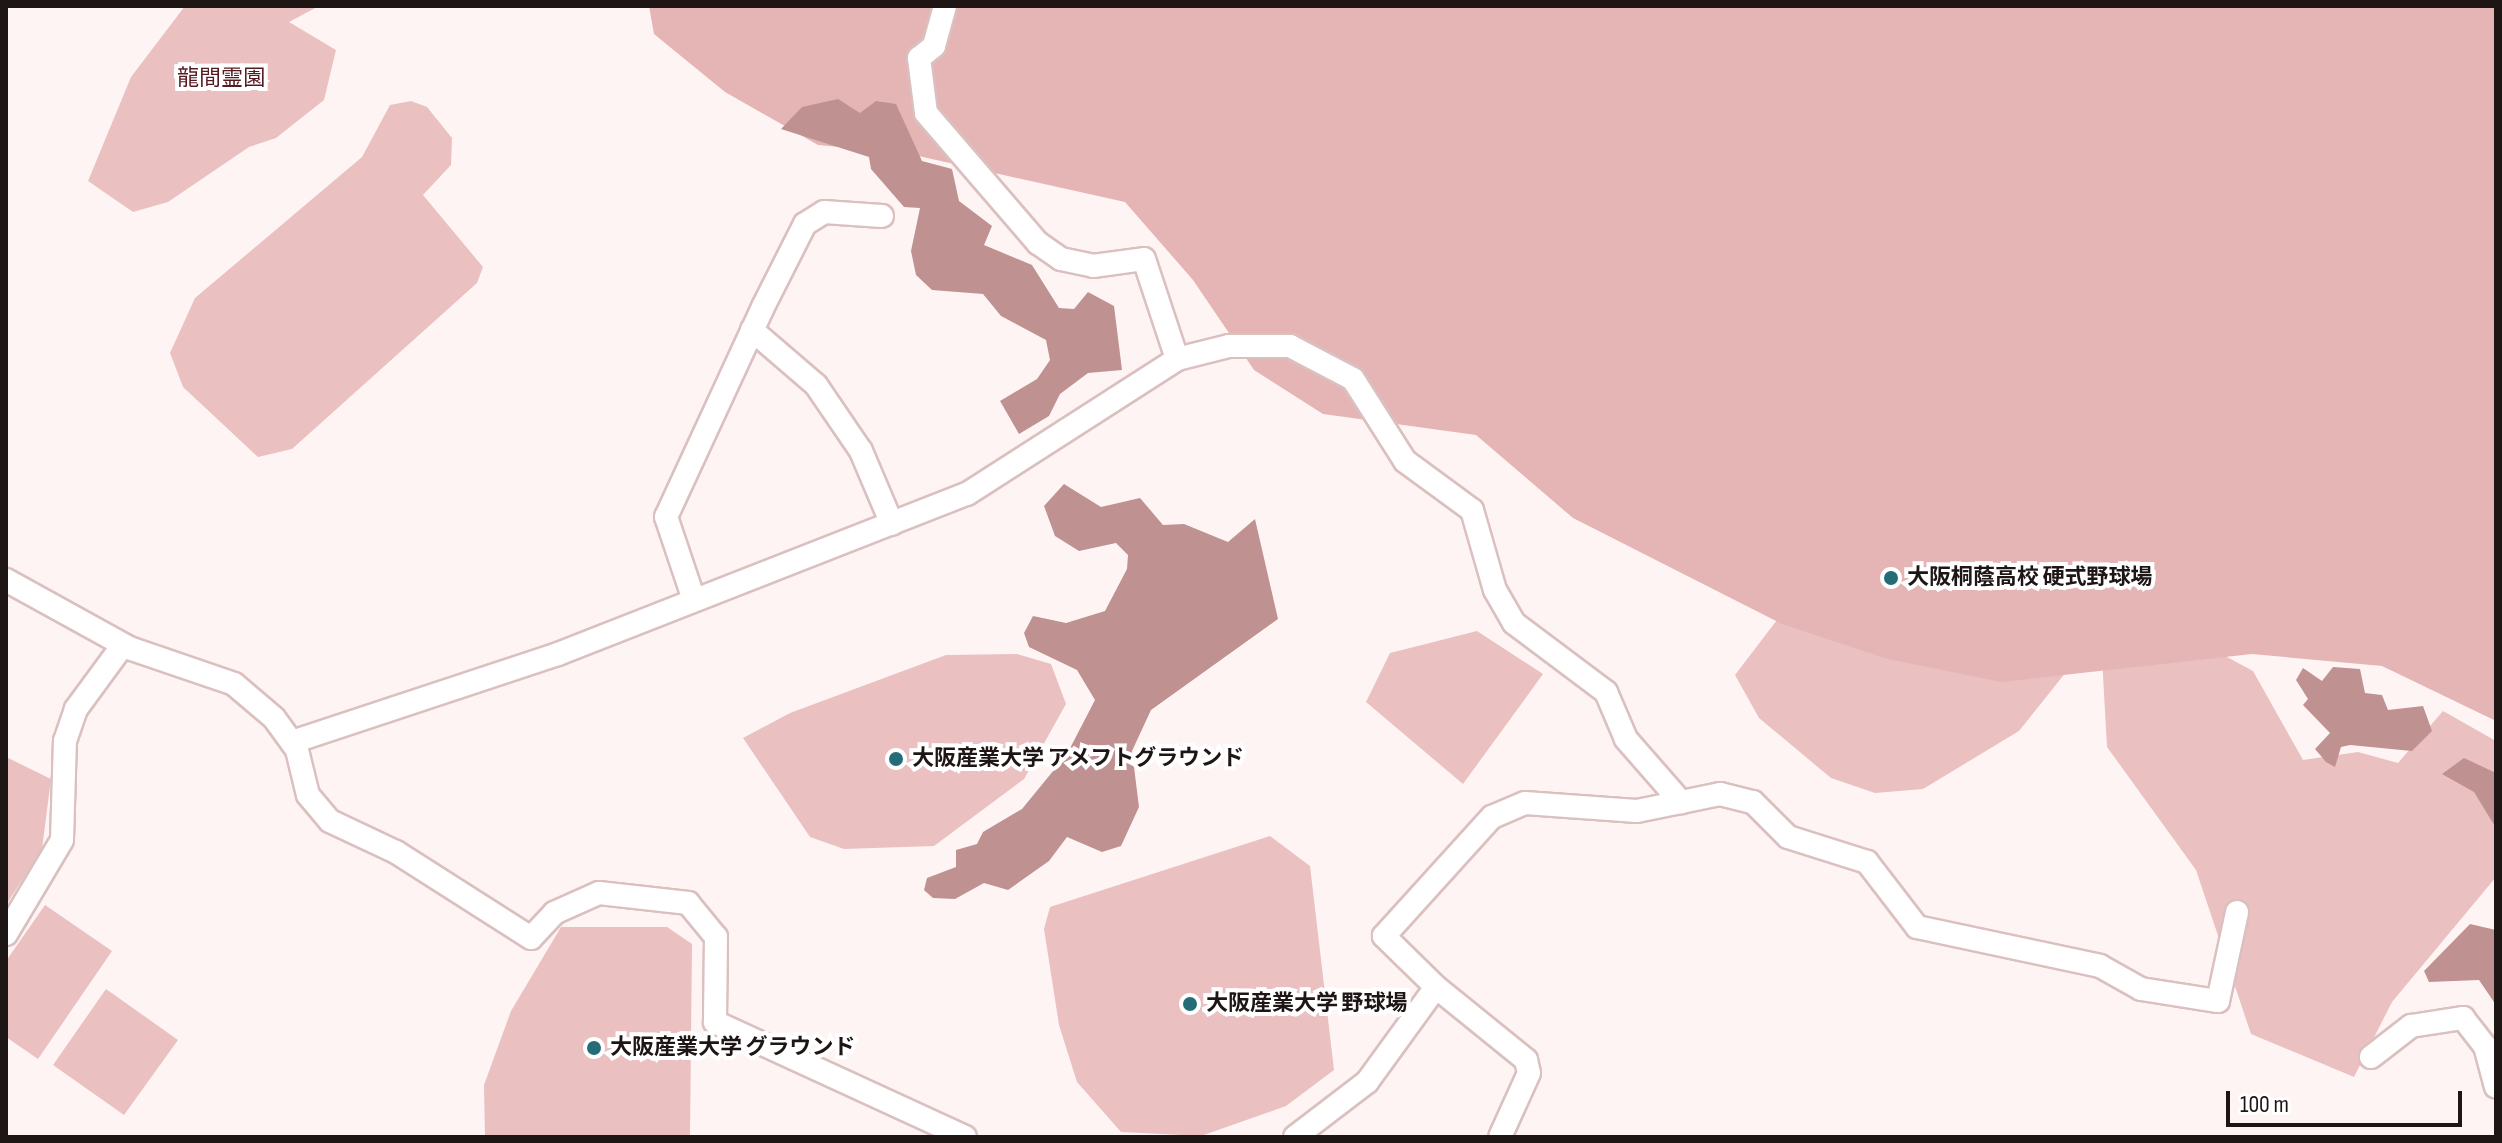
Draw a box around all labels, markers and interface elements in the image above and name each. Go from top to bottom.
park label: 龍間霊園 [177,66,265,92]
place label: 大阪桐蔭高校 硬式野球場 [1907,565,2152,591]
marker: 大阪桐蔭高校 硬式野球場 [1882,569,1900,587]
place label: 大阪産業大学 アメフトグラウンド [912,746,1245,772]
marker: 大阪産業大学 アメフトグラウンド [887,750,905,768]
place label: 大阪産業大学 野球場 [1206,991,1407,1017]
marker: 大阪産業大学 野球場 [1181,995,1199,1013]
place label: 大阪産業大学 グラウンド [610,1035,855,1061]
marker: 大阪産業大学 グラウンド [585,1039,603,1057]
scale bar [2230,1075,2466,1125]
text: 100 m [2240,1090,2289,1119]

